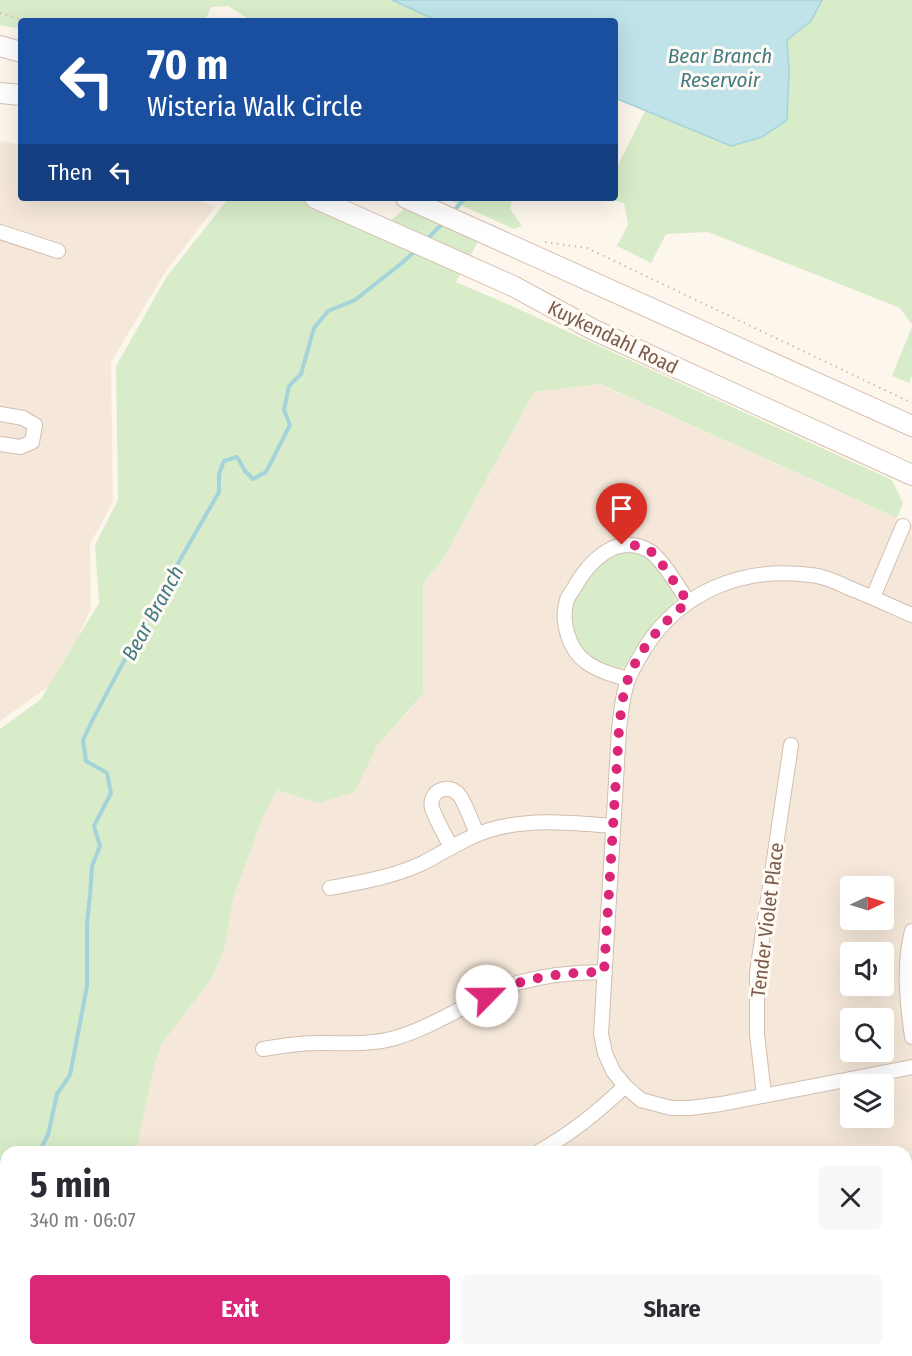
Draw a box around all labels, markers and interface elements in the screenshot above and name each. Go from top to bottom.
text: 70 m [147,40,228,90]
icon: left [48,42,126,120]
water label: Bear Branch Reservoir [668,43,772,93]
text: Wisteria Walk Circle [147,91,363,123]
icon: left [104,156,137,189]
text: Then [48,159,92,186]
street label: Kuykendahl Road [544,295,682,379]
pin [596,483,647,545]
icon: arrive [605,492,638,525]
water label: Bear Branch [116,561,190,665]
street label: Tender Violet Place [746,841,788,999]
north arrow [840,876,894,930]
map controls [840,876,894,1128]
button: sound [840,942,894,996]
position arrow [455,964,519,1028]
button: search [840,1008,894,1062]
button: layers [840,1074,894,1128]
text: 5 min [30,1163,111,1207]
button: close [819,1166,882,1229]
text: 340 m · 06:07 [30,1208,135,1232]
button: Exit [30,1275,450,1344]
button: Share [462,1275,882,1344]

